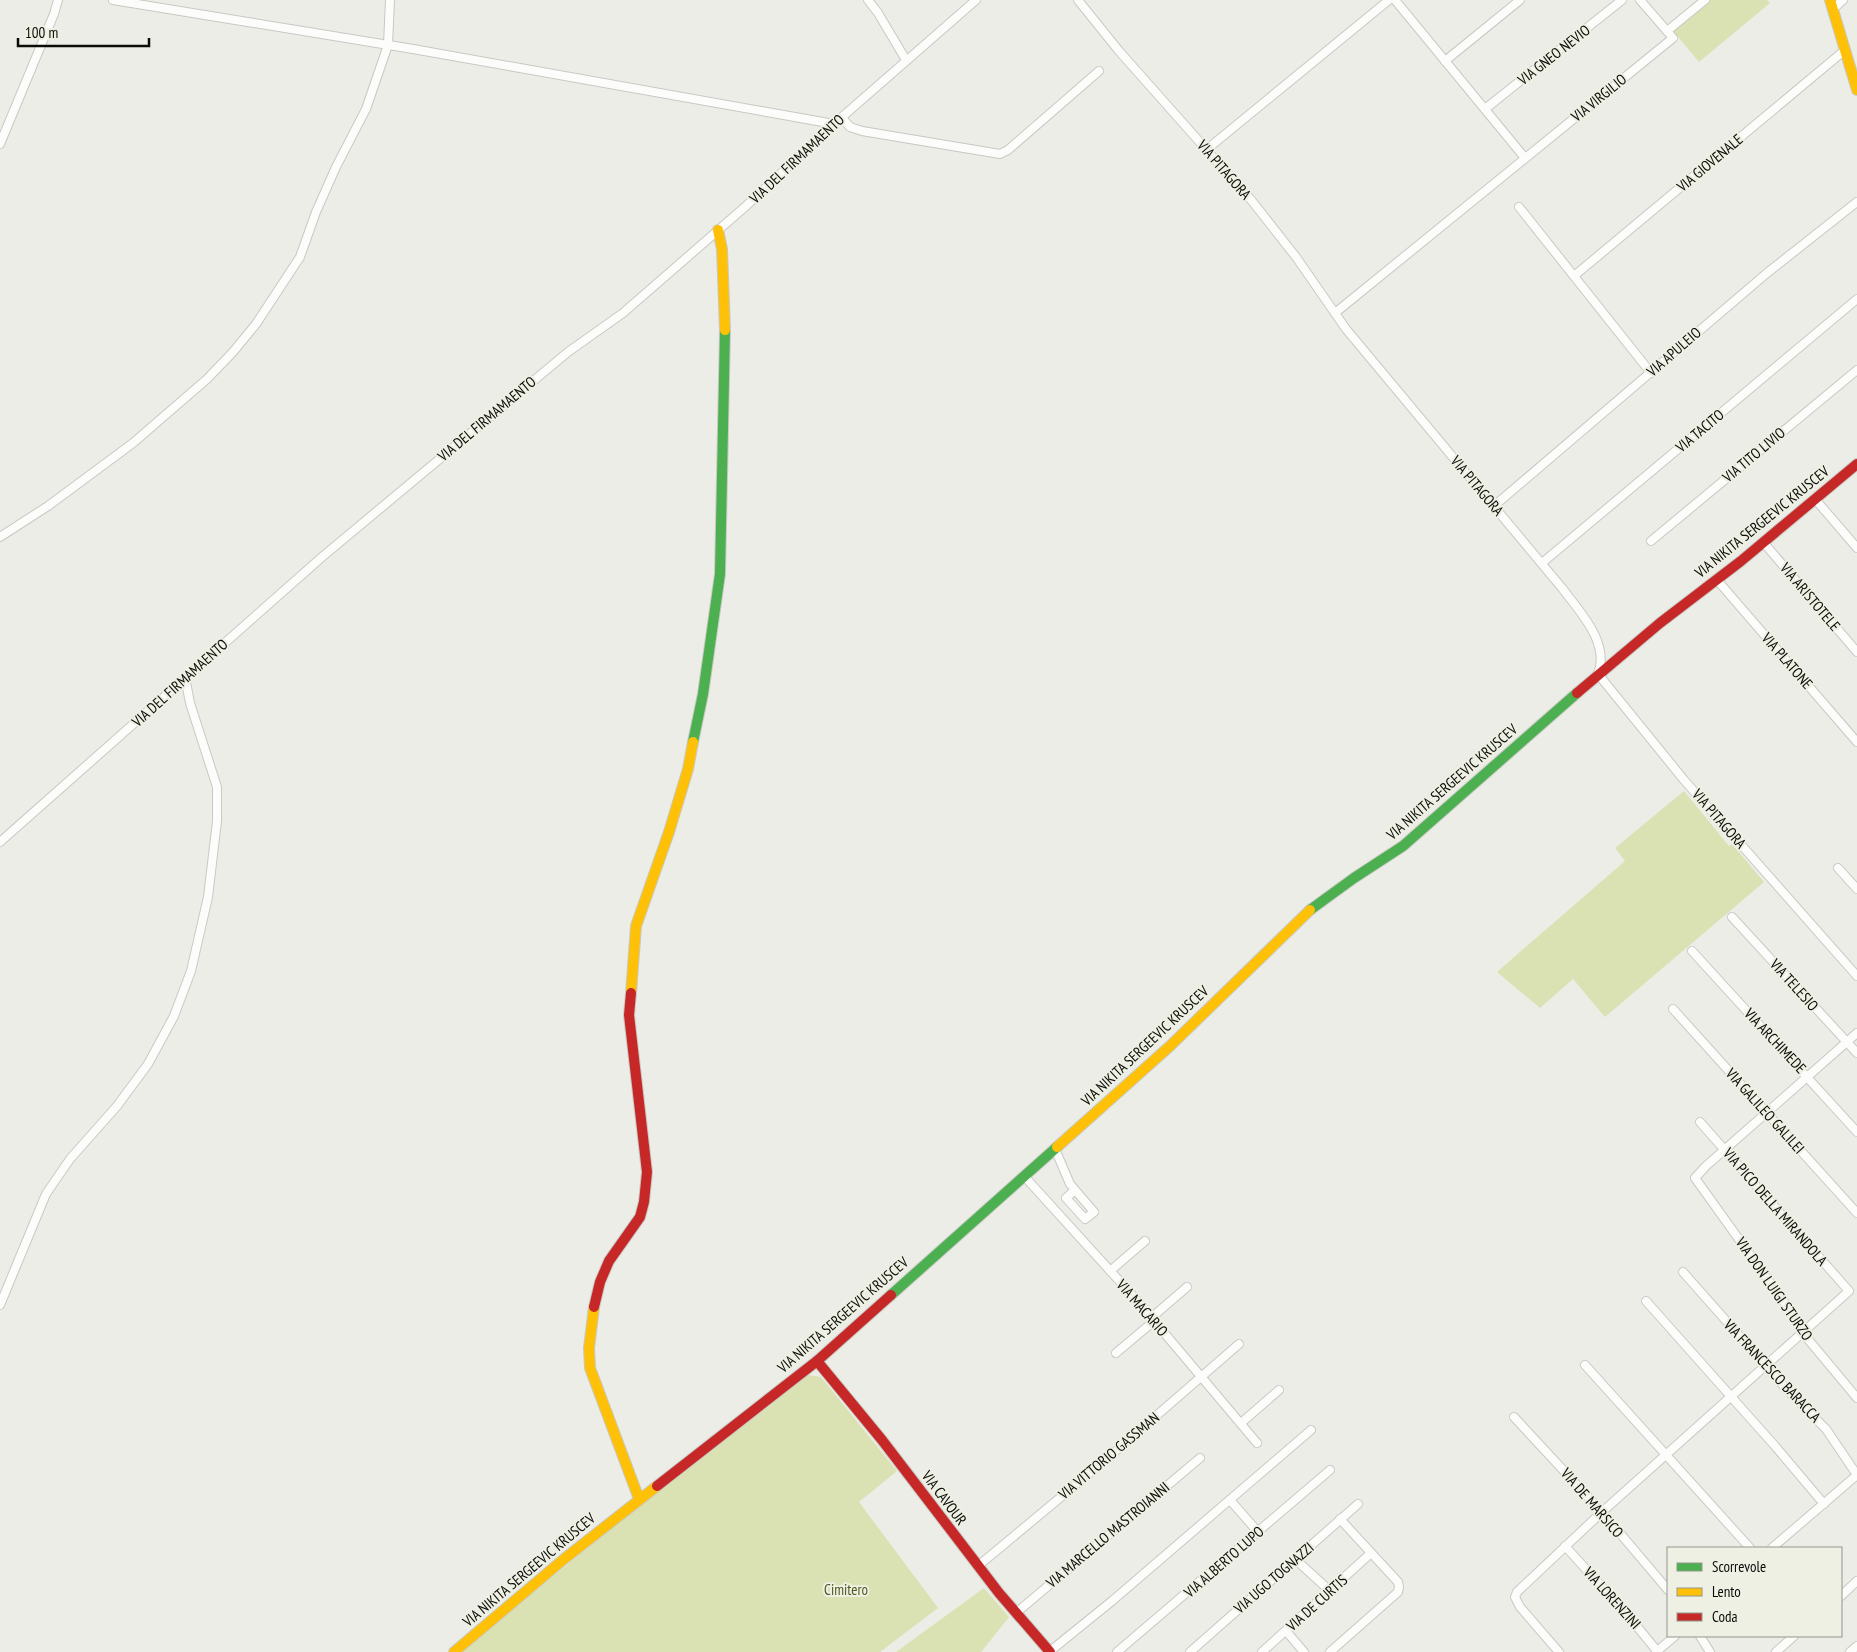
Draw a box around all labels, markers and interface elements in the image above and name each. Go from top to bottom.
scale bar [18,15,149,47]
street label: VIA GNEO NEVIO [1513,20,1594,89]
text: 100 m [25,23,58,42]
street label: VIA VIRGILIO [1566,69,1630,126]
street label: VIA DEL FIRMAMAENTO [745,110,848,208]
street label: VIA GIOVENALE [1672,130,1747,196]
street label: VIA PITAGORA [1193,135,1256,204]
street label: VIA APULEIO [1642,323,1705,381]
street label: VIA DEL FIRMAMAENTO [433,372,540,466]
street label: VIA TACITO [1671,405,1728,457]
street label: VIA TITO LIVIO [1718,423,1789,487]
street label: VIA PITAGORA [1446,451,1509,520]
street label: VIA NIKITA SERGEEVIC KRUSCEV [1690,462,1833,582]
street label: VIA ARISTOTELE [1776,558,1845,635]
street label: VIA PLATONE [1757,628,1817,693]
street label: VIA DEL FIRMAMAENTO [127,635,232,731]
street label: VIA NIKITA SERGEEVIC KRUSCEV [1382,720,1521,844]
street label: VIA PITAGORA [1688,784,1751,853]
street label: VIA TELESIO [1765,954,1823,1015]
street label: VIA NIKITA SERGEEVIC KRUSCEV [1076,982,1212,1110]
street label: VIA ARCHIMEDE [1740,1003,1810,1077]
street label: VIA GALILEO GALILEI [1721,1063,1809,1157]
street label: VIA PICO DELLA MIRANDOLA [1718,1143,1832,1270]
street label: VIA DON LUIGI STURZO [1731,1233,1817,1344]
street label: VIA NIKITA SERGEEVIC KRUSCEV [773,1253,912,1377]
street label: VIA MACARIO [1112,1275,1172,1340]
street label: VIA FRANCESCO BARACCA [1719,1314,1826,1427]
street label: VIA VITTORIO GASSMAN [1054,1408,1163,1504]
street label: VIA DE MARSICO [1556,1463,1628,1541]
street label: VIA CAVOUR [917,1466,971,1529]
street label: VIA MARCELLO MASTROIANNI [1041,1478,1173,1592]
street label: VIA NIKITA SERGEEVIC KRUSCEV [458,1509,599,1631]
street label: VIA ALBERTO LUPO [1179,1522,1267,1602]
street label: VIA UGO TOGNAZZI [1229,1538,1317,1618]
legend [1667,1547,1842,1637]
text: Scorrevole [1712,1557,1766,1576]
street label: VIA LORENZINI [1579,1562,1645,1633]
street label: VIA DE CURTIS [1282,1570,1351,1636]
park label: Cimitero [824,1580,868,1599]
text: Lento [1712,1582,1741,1601]
text: Coda [1712,1607,1737,1626]

